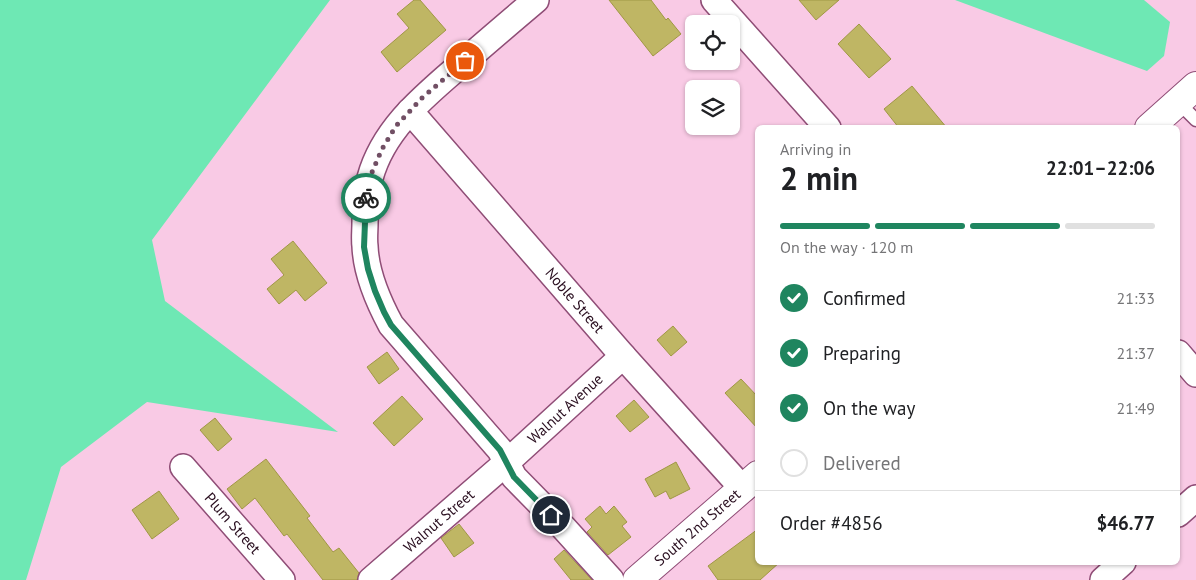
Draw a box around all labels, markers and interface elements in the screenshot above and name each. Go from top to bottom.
map controls [685,15,740,135]
button: locate [685,15,740,70]
pin [444,40,486,82]
icon: bag [451,47,479,75]
button: layers [685,80,740,135]
text: Arriving in [780,139,851,159]
text: 22:01–22:06 [1046,156,1155,180]
text: 2 min [780,157,858,199]
courier [341,173,391,223]
icon: bike [352,184,380,212]
text: On the way · 120 m [780,237,913,257]
street label: Noble Street [541,263,609,337]
icon: check [780,284,808,312]
text: Confirmed [823,286,906,310]
text: 21:33 [1117,288,1155,308]
icon: check [780,339,808,367]
text: Preparing [823,341,901,365]
text: 21:37 [1117,343,1155,363]
street label: Walnut Avenue [523,369,607,448]
icon: check [780,394,808,422]
text: On the way [823,396,915,420]
text: 21:49 [1117,398,1155,418]
text: Delivered [823,451,901,475]
street label: Walnut Street [399,485,478,556]
street label: South 2nd Street [650,485,744,570]
street label: Plum Street [201,488,265,558]
pin [530,494,572,536]
icon: home [537,501,565,529]
text: Order #4856 [780,511,883,535]
text: $46.77 [1096,511,1155,535]

